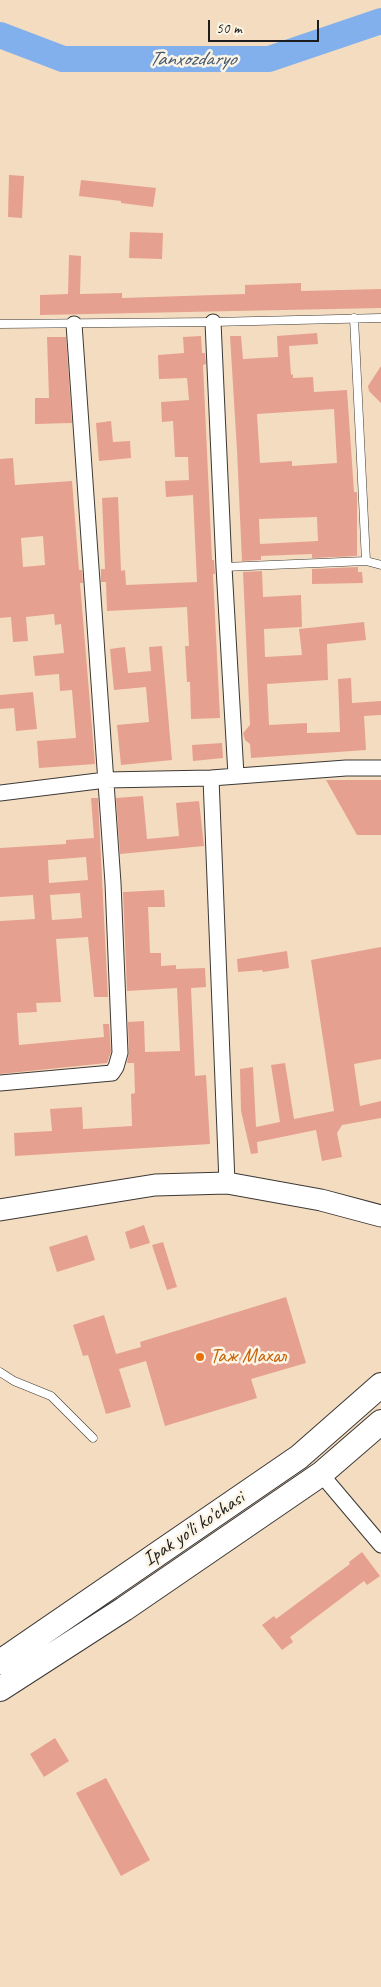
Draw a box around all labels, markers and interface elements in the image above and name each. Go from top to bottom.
scale bar [211,10,322,42]
text: 50 m [216,19,242,38]
water label: Tanxozdaryo [149,46,235,72]
place label: Таж Махал [210,1345,286,1369]
marker: Таж Махал [194,1351,206,1363]
street label: Ipak yo'li ko'chasi [139,1486,249,1572]

